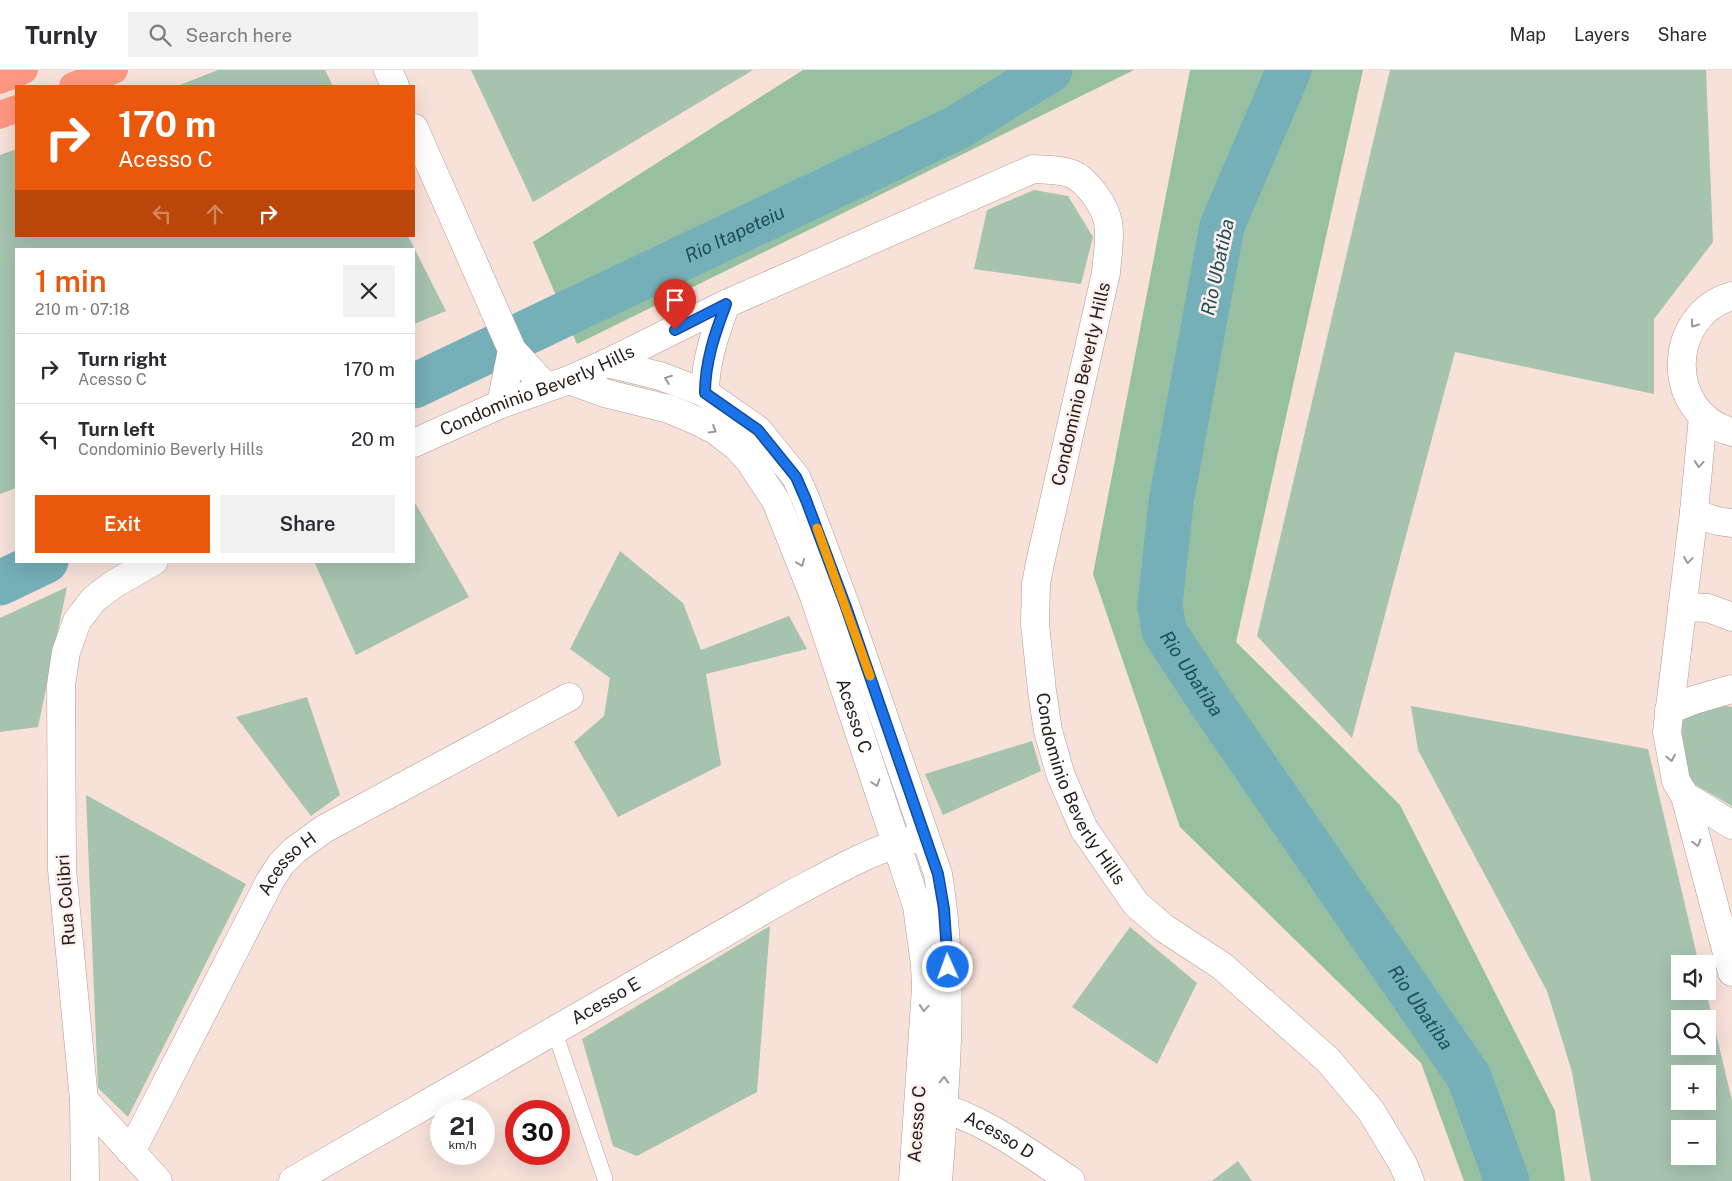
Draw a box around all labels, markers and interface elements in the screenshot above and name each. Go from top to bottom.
search box [128,12,478,57]
text: Turnly [25,21,98,49]
icon: search [146,21,174,49]
text: Search here [186,24,292,46]
text: Map [1510,24,1546,45]
text: Layers [1574,24,1630,45]
text: Share [1658,24,1707,45]
text: 170 m [118,104,216,145]
icon: right [35,105,100,170]
text: Acesso C [118,146,213,172]
icon: left [148,200,176,228]
icon: ahead [201,200,229,228]
icon: right [254,200,282,228]
water label: Rio Itapeteiu [681,200,788,267]
water label: Rio Ubatiba [1196,217,1238,317]
text: 1 min [35,263,106,299]
button: close [343,265,395,317]
pin [654,279,696,330]
street label: Condominio Beverly Hills [1047,280,1114,488]
icon: arrive [661,286,689,314]
text: 210 m · 07:18 [35,300,130,319]
one-way arrow [1691,318,1700,328]
street label: Condominio Beverly Hills [437,340,638,440]
text: Turn right [78,348,167,370]
icon: right [35,355,63,383]
text: 170 m [344,358,395,380]
text: Acesso C [78,370,147,389]
one-way arrow [665,375,673,385]
text: Turn left [78,418,155,440]
one-way arrow [708,424,717,434]
icon: left [35,425,63,453]
text: 20 m [351,428,395,450]
text: Condominio Beverly Hills [78,440,263,459]
one-way arrow [1694,460,1705,468]
button: Exit [35,495,210,553]
button: Share [220,495,395,553]
one-way arrow [1684,556,1694,565]
one-way arrow [795,558,805,566]
water label: Rio Ubatiba [1156,626,1228,720]
street label: Acesso C [832,676,876,756]
street label: Condominio Beverly Hills [1032,691,1130,888]
one-way arrow [1665,753,1676,762]
one-way arrow [870,778,880,786]
street label: Acesso H [253,827,320,899]
one-way arrow [1691,839,1702,848]
street label: Rua Colibri [52,854,79,946]
position arrow [921,940,973,992]
map controls [1671,955,1716,1165]
button: sound [1671,955,1716,1000]
water label: Rio Ubatiba [1384,961,1458,1054]
street label: Acesso E [567,972,644,1029]
one-way arrow [919,1004,930,1012]
button: search [1671,1010,1716,1055]
button: + [1671,1065,1716,1110]
one-way arrow [939,1076,950,1084]
street label: Acesso C [903,1085,930,1163]
speed limit sign: 30 [505,1100,570,1165]
street label: Acesso D [961,1106,1038,1163]
text: 21 [449,1111,476,1141]
button: − [1671,1120,1716,1165]
text: km/h [448,1138,477,1152]

